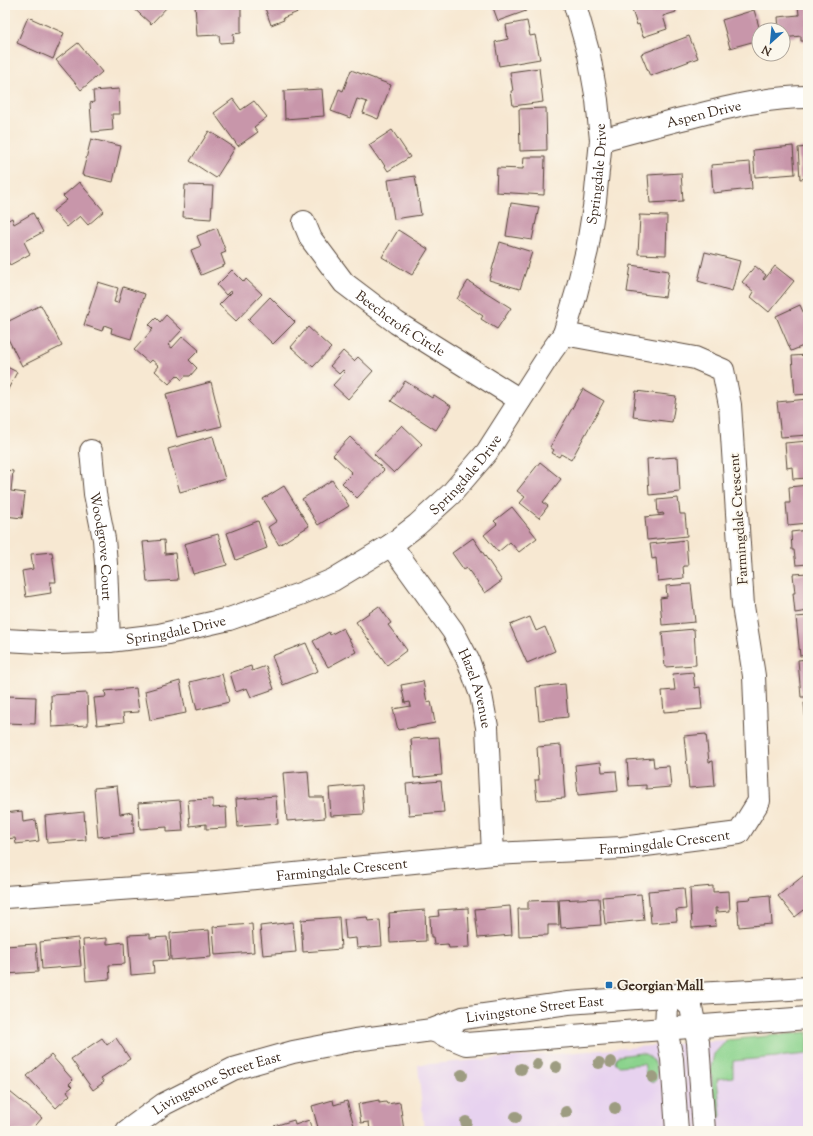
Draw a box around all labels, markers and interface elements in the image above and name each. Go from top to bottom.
north arrow [751,22,791,62]
text: N [759,41,775,60]
street label: Aspen Drive [665,97,743,134]
street label: Springdale Drive [583,122,613,226]
street label: Beechcroft Circle [350,287,448,363]
street label: Springdale Drive [426,431,508,521]
street label: Farmingdale Crescent [725,452,755,585]
street label: Woodgrove Court [83,490,115,601]
street label: Springdale Drive [125,612,228,651]
street label: Hazel Avenue [452,646,495,730]
street label: Farmingdale Crescent [599,826,731,861]
street label: Farmingdale Crescent [276,855,409,888]
place label: Georgian Mall [617,977,704,997]
marker: Georgian Mall [604,980,614,990]
street label: Livingstone Street East [465,992,605,1029]
street label: Livingstone Street East [149,1048,284,1121]

